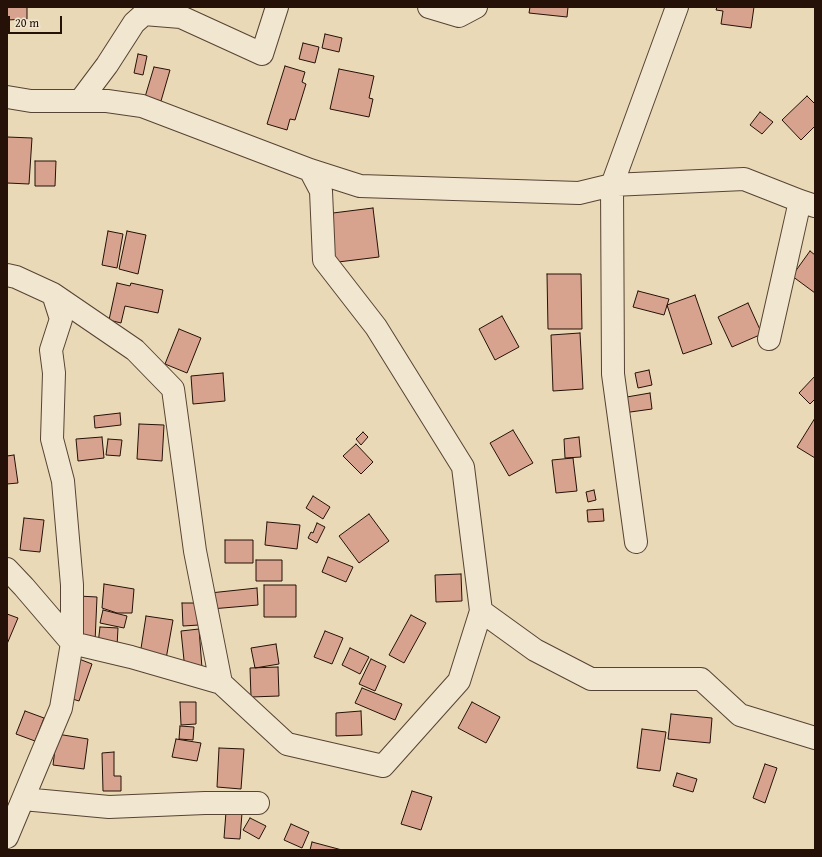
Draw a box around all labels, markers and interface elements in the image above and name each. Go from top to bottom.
scale bar [10,8,64,34]
text: 20 m [15,14,39,31]

